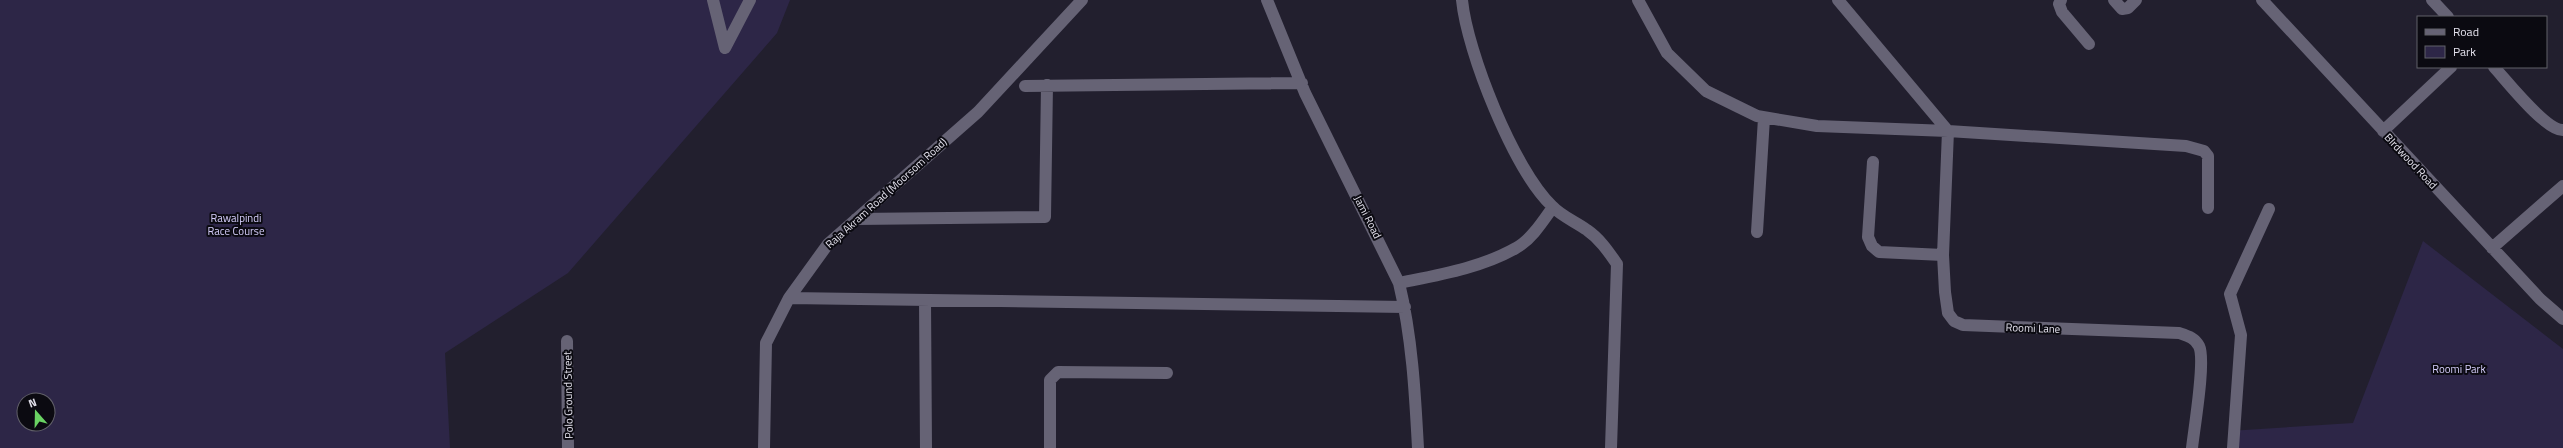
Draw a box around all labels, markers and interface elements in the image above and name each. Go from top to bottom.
legend [2417,16,2547,68]
text: Road [2453,22,2479,41]
text: Park [2453,42,2476,61]
street label: BIrdwood Road [2381,130,2441,193]
street label: Raja Akram Road (Moorsom Road) [822,134,950,252]
street label: Jami Road [1350,193,1386,242]
park label: Rawalpindi Race Course [208,210,265,239]
street label: Roomi Lane [2005,319,2061,337]
street label: Polo Ground Street [559,351,577,439]
park label: Roomi Park [2432,361,2486,377]
north arrow [16,392,56,432]
text: N [26,394,39,411]

